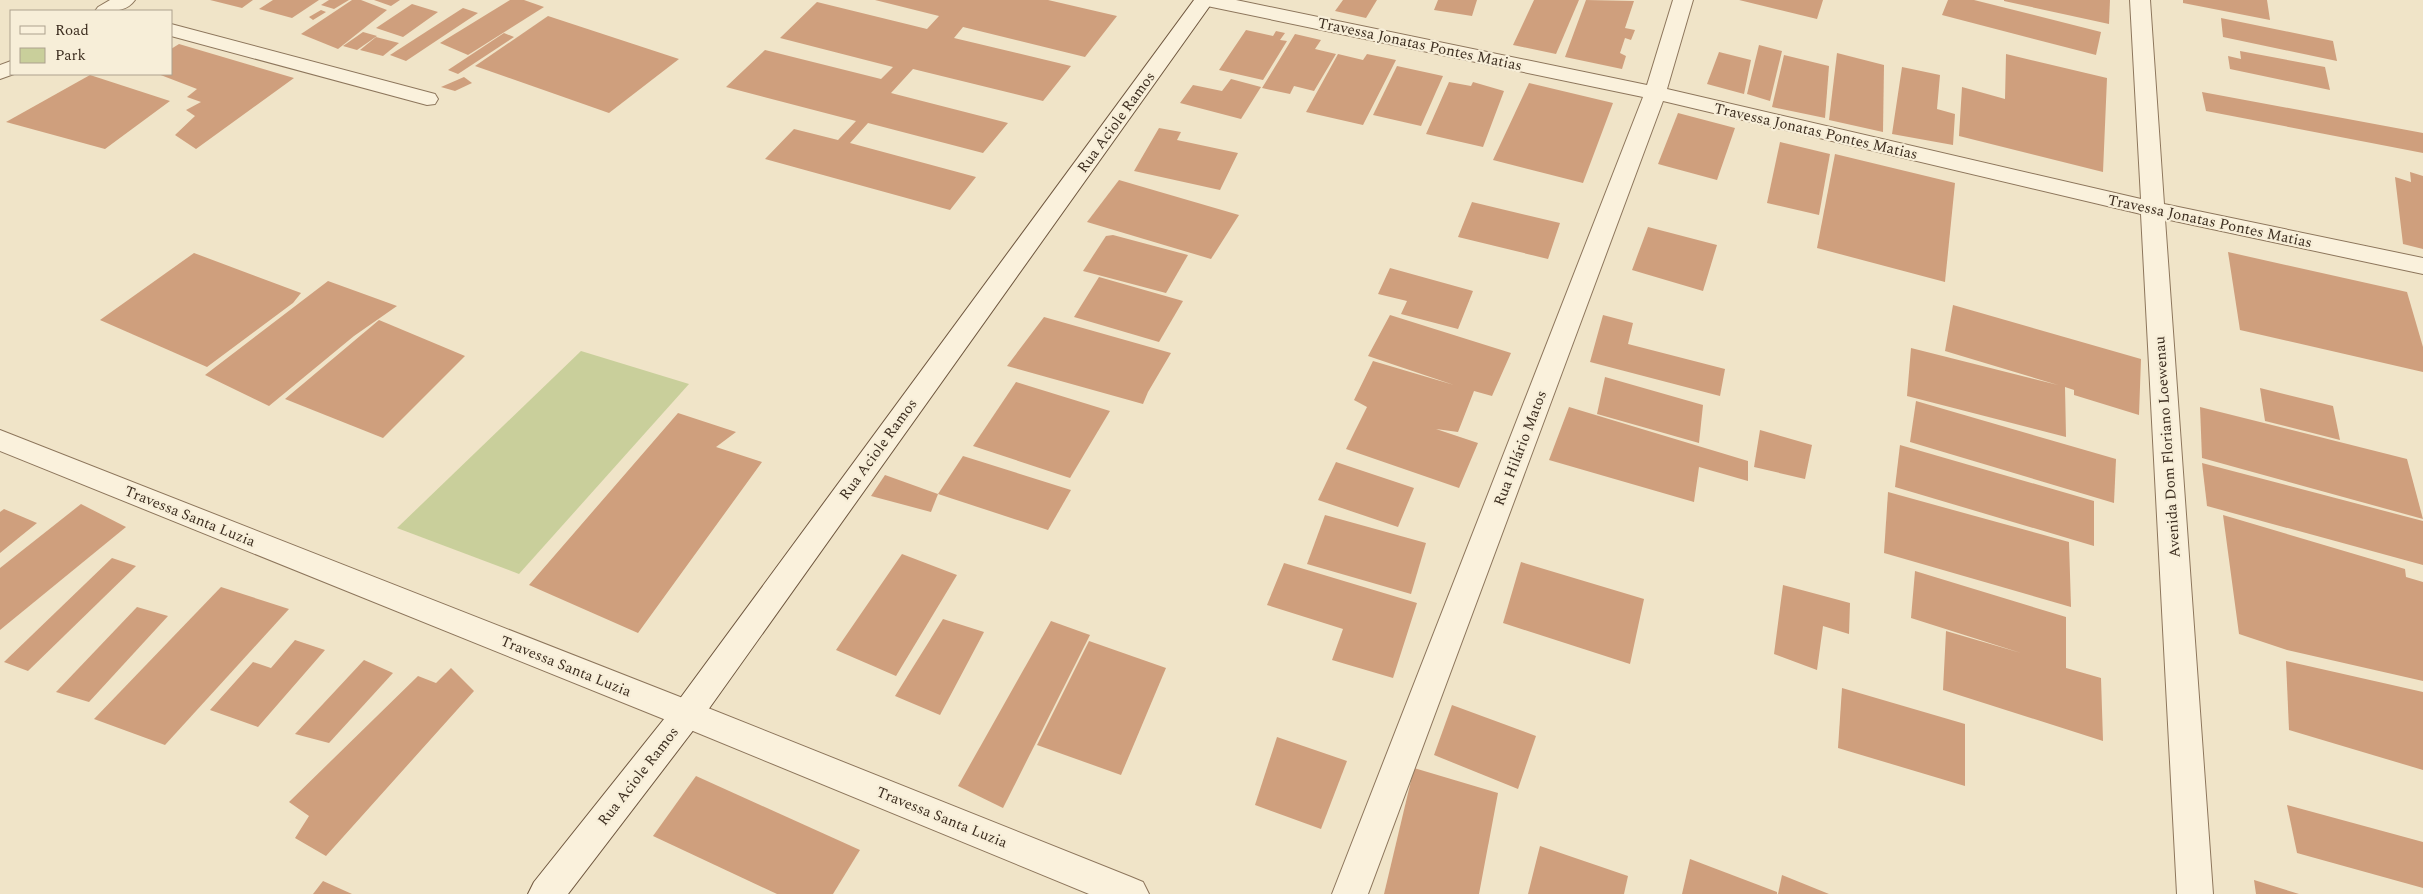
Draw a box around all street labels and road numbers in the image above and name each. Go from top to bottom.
street label: Travessa Jonatas Pontes Matias [1316,12,1524,77]
street label: Rua Aciole Ramos [1072,67,1161,178]
street label: Travessa Jonatas Pontes Matias [1712,97,1920,166]
street label: Travessa Jonatas Pontes Matias [2106,189,2314,254]
street label: Avenida Dom Floriano Loewenau [2148,335,2187,559]
street label: Rua Hilário Matos [1488,387,1553,509]
street label: Rua Aciole Ramos [834,394,923,505]
street label: Travessa Santa Luzia [121,480,259,553]
street label: Travessa Santa Luzia [497,630,635,703]
street label: Rua Aciole Ramos [592,722,685,831]
street label: Travessa Santa Luzia [873,781,1011,854]

